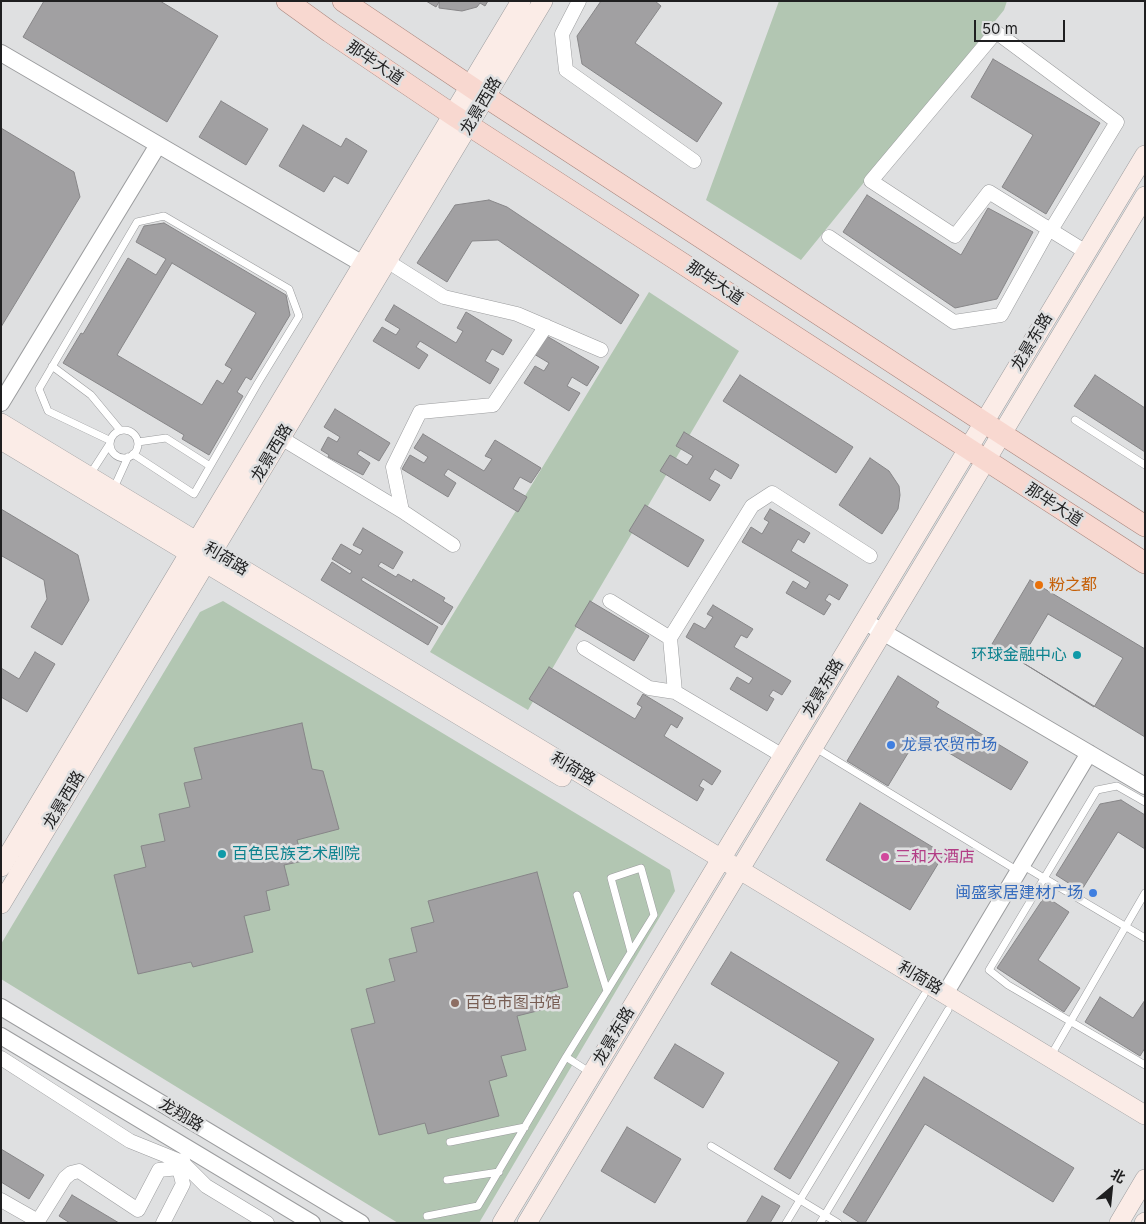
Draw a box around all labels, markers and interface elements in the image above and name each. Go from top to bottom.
scale bar [976,10,1067,42]
text: 50 m [982,19,1018,38]
street label: 那毕大道 [343,37,407,89]
street label: 龙景西路 [456,74,506,138]
street label: 那毕大道 [683,257,747,309]
street label: 龙景东路 [1007,310,1057,374]
street label: 龙景西路 [247,421,297,485]
street label: 那毕大道 [1022,480,1086,530]
street label: 利荷路 [200,538,252,580]
place label: 粉之都 [1049,575,1097,595]
marker: 粉之都 [1033,579,1045,591]
place label: 环球金融中心 [971,645,1067,665]
marker: 环球金融中心 [1071,649,1083,661]
street label: 龙景东路 [798,656,848,720]
place label: 龙景农贸市场 [901,735,997,755]
marker: 龙景农贸市场 [885,739,897,751]
street label: 利荷路 [547,748,599,790]
street label: 龙景西路 [39,768,89,832]
place label: 百色民族艺术剧院 [232,844,360,864]
place label: 三和大酒店 [895,847,975,867]
marker: 百色民族艺术剧院 [216,848,228,860]
marker: 三和大酒店 [879,851,891,863]
place label: 闽盛家居建材广场 [955,883,1083,903]
marker: 闽盛家居建材广场 [1087,887,1099,899]
street label: 利荷路 [894,957,946,999]
place label: 百色市图书馆 [465,993,561,1013]
marker: 百色市图书馆 [449,997,461,1009]
street label: 龙景东路 [589,1004,639,1068]
street label: 龙翔路 [155,1094,207,1136]
north arrow [1086,1164,1136,1214]
text: 北 [1108,1165,1128,1186]

